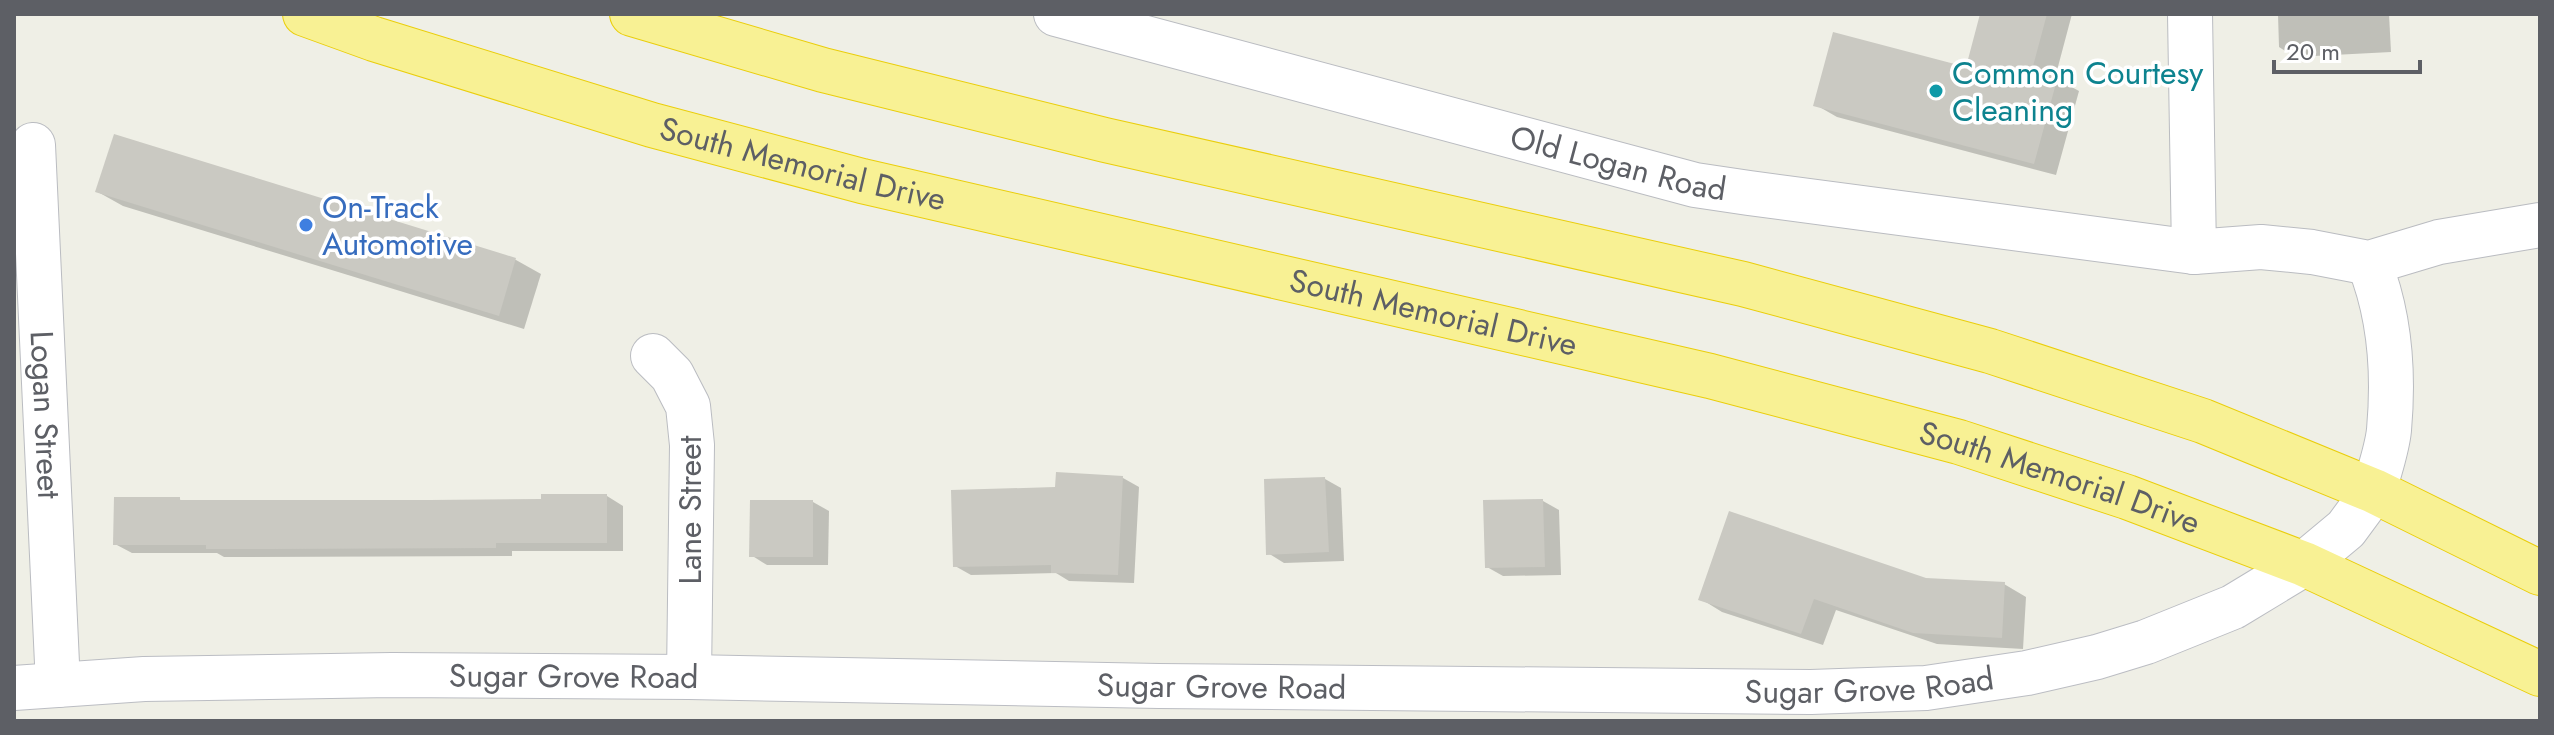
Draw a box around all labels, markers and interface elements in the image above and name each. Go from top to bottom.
scale bar [2274,24,2420,74]
text: 20 m [2286,34,2340,69]
place label: Common Courtesy Cleaning [1952,50,2204,133]
marker: Common Courtesy Cleaning [1927,82,1945,100]
street label: South Memorial Drive [655,105,950,222]
street label: Old Logan Road [1505,114,1729,212]
place label: On-Track Automotive [322,184,473,267]
marker: On-Track Automotive [297,216,315,234]
street label: South Memorial Drive [1285,257,1582,368]
street label: Logan Street [19,330,72,500]
street label: South Memorial Drive [1914,409,2207,546]
street label: Lane Street [667,435,713,585]
street label: Sugar Grove Road [449,652,699,700]
street label: Sugar Grove Road [1744,655,1997,715]
street label: Sugar Grove Road [1096,662,1347,711]

